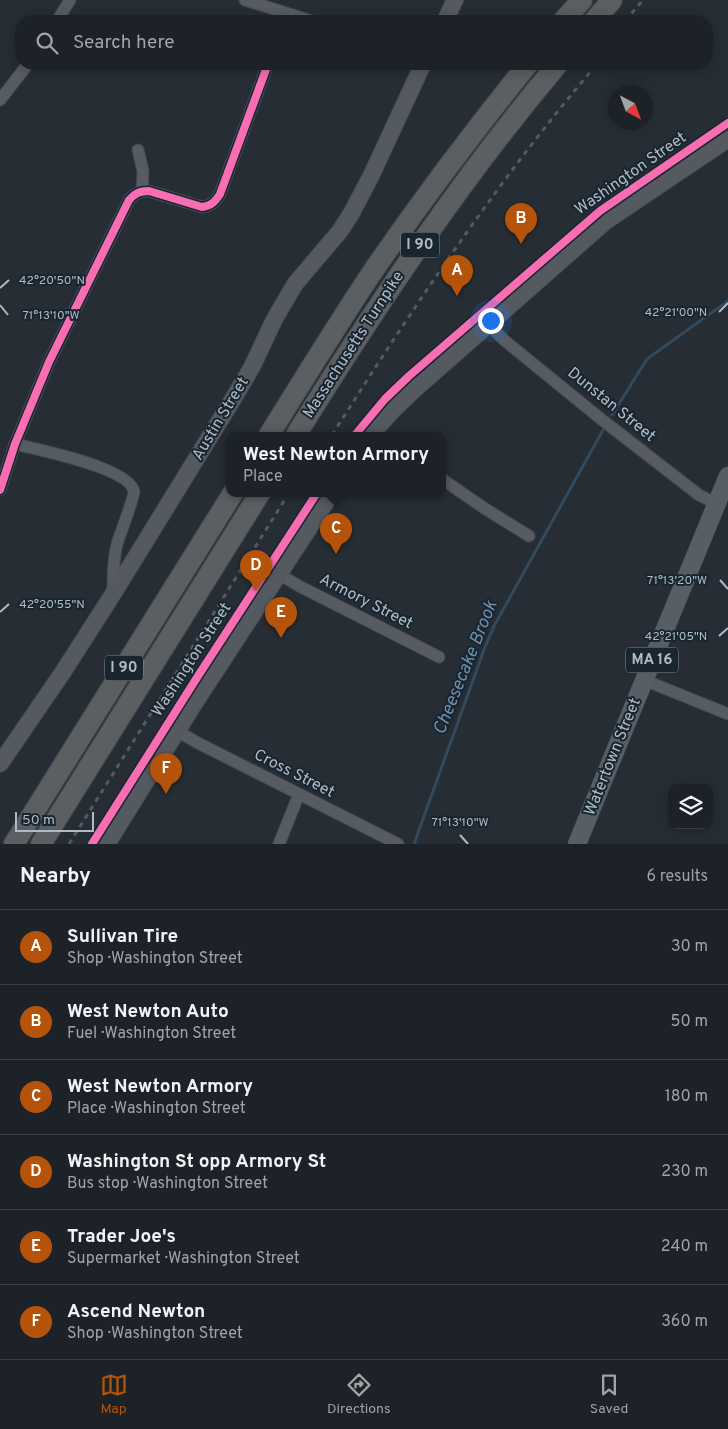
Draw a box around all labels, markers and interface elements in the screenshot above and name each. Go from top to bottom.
search box [15,15,713,70]
icon: search [33,29,61,57]
text: Search here [73,31,175,55]
north arrow [608,85,653,130]
street label: Washington Street [571,128,691,220]
pin: B [505,203,537,244]
road number: I 90 [401,232,439,258]
pin: A [441,255,473,296]
street label: Massachusetts Turnpike [299,268,409,422]
text: 42°20'50"N [19,273,85,289]
text: 42°21'00"N [645,305,707,321]
text: 71°13'10"W [22,308,80,324]
your location [478,308,504,334]
street label: Dunstan Street [563,363,659,447]
street label: Austin Street [188,374,254,464]
popup [226,432,446,497]
text: West Newton Armory [243,443,429,467]
text: Place [243,467,283,487]
pin: C [320,513,352,554]
pin: D [240,550,272,591]
street label: Armory Street [316,570,416,634]
text: 71°13'20"W [647,573,707,589]
text: 42°20'55"N [19,597,85,613]
pin: E [265,597,297,638]
water label: Cheesecake Brook [429,597,504,738]
street label: Washington Street [148,599,236,721]
text: 42°21'05"N [645,629,707,645]
road number: MA 16 [626,648,678,672]
road number: I 90 [105,656,143,680]
street label: Watertown Street [580,695,646,819]
street label: Cross Street [250,745,338,803]
pin: F [150,753,182,794]
map controls [668,784,713,829]
button: layers [668,784,713,829]
scale bar [15,809,94,832]
text: 50 m [22,812,55,829]
text: 71°13'10"W [431,815,489,831]
text: Nearby [20,863,91,890]
text: 6 results [646,867,708,887]
text: Sullivan Tire [67,925,178,949]
text: A [30,937,42,957]
text: 30 m [671,937,708,957]
text: Shop · Washington Street [67,949,243,969]
text: West Newton Auto [67,1000,229,1024]
text: B [30,1012,42,1032]
text: 50 m [671,1012,708,1032]
text: Fuel · Washington Street [67,1024,236,1044]
text: West Newton Armory [67,1075,253,1099]
text: C [31,1087,41,1107]
text: 180 m [665,1087,708,1107]
text: Place · Washington Street [67,1099,246,1119]
text: Washington St opp Armory St [67,1150,326,1174]
text: D [30,1162,42,1182]
text: 230 m [661,1162,708,1182]
text: Bus stop · Washington Street [67,1174,268,1194]
text: Trader Joe's [67,1225,176,1249]
text: E [31,1237,41,1257]
text: 240 m [661,1237,708,1257]
text: Supermarket · Washington Street [67,1249,300,1269]
text: Ascend Newton [67,1300,205,1324]
text: F [31,1312,41,1332]
text: 360 m [661,1312,708,1332]
text: Shop · Washington Street [67,1324,243,1344]
tab: Map [100,1371,128,1418]
tab: Directions [327,1371,391,1418]
tab: Saved [590,1371,628,1418]

